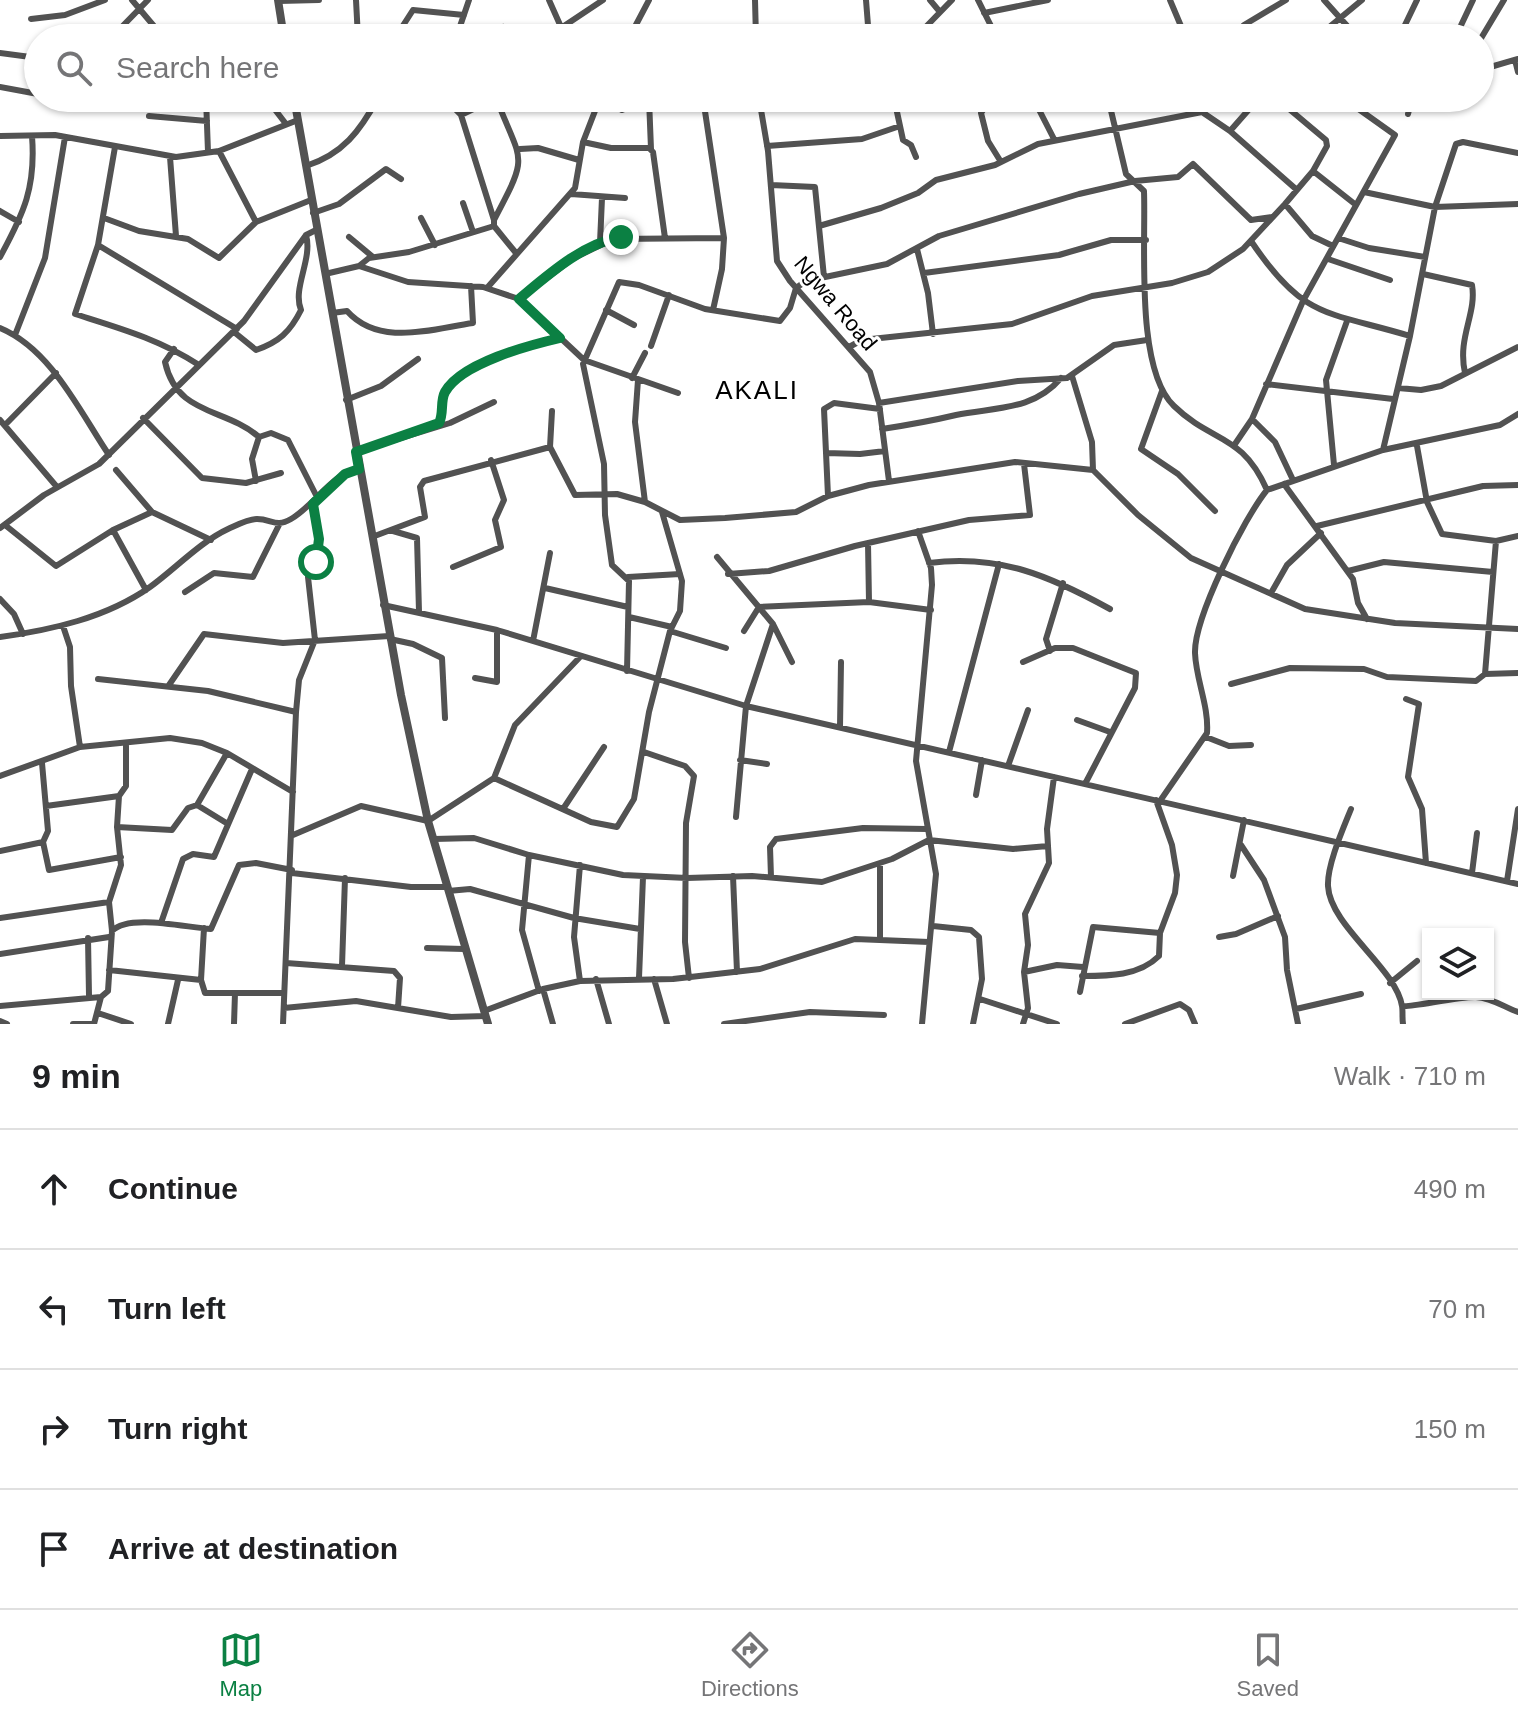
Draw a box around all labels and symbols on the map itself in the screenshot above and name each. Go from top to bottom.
route end [603,219,639,255]
street label: Ngwa Road [789,251,882,355]
district label: AKALI [715,375,799,405]
route start [298,544,334,580]

